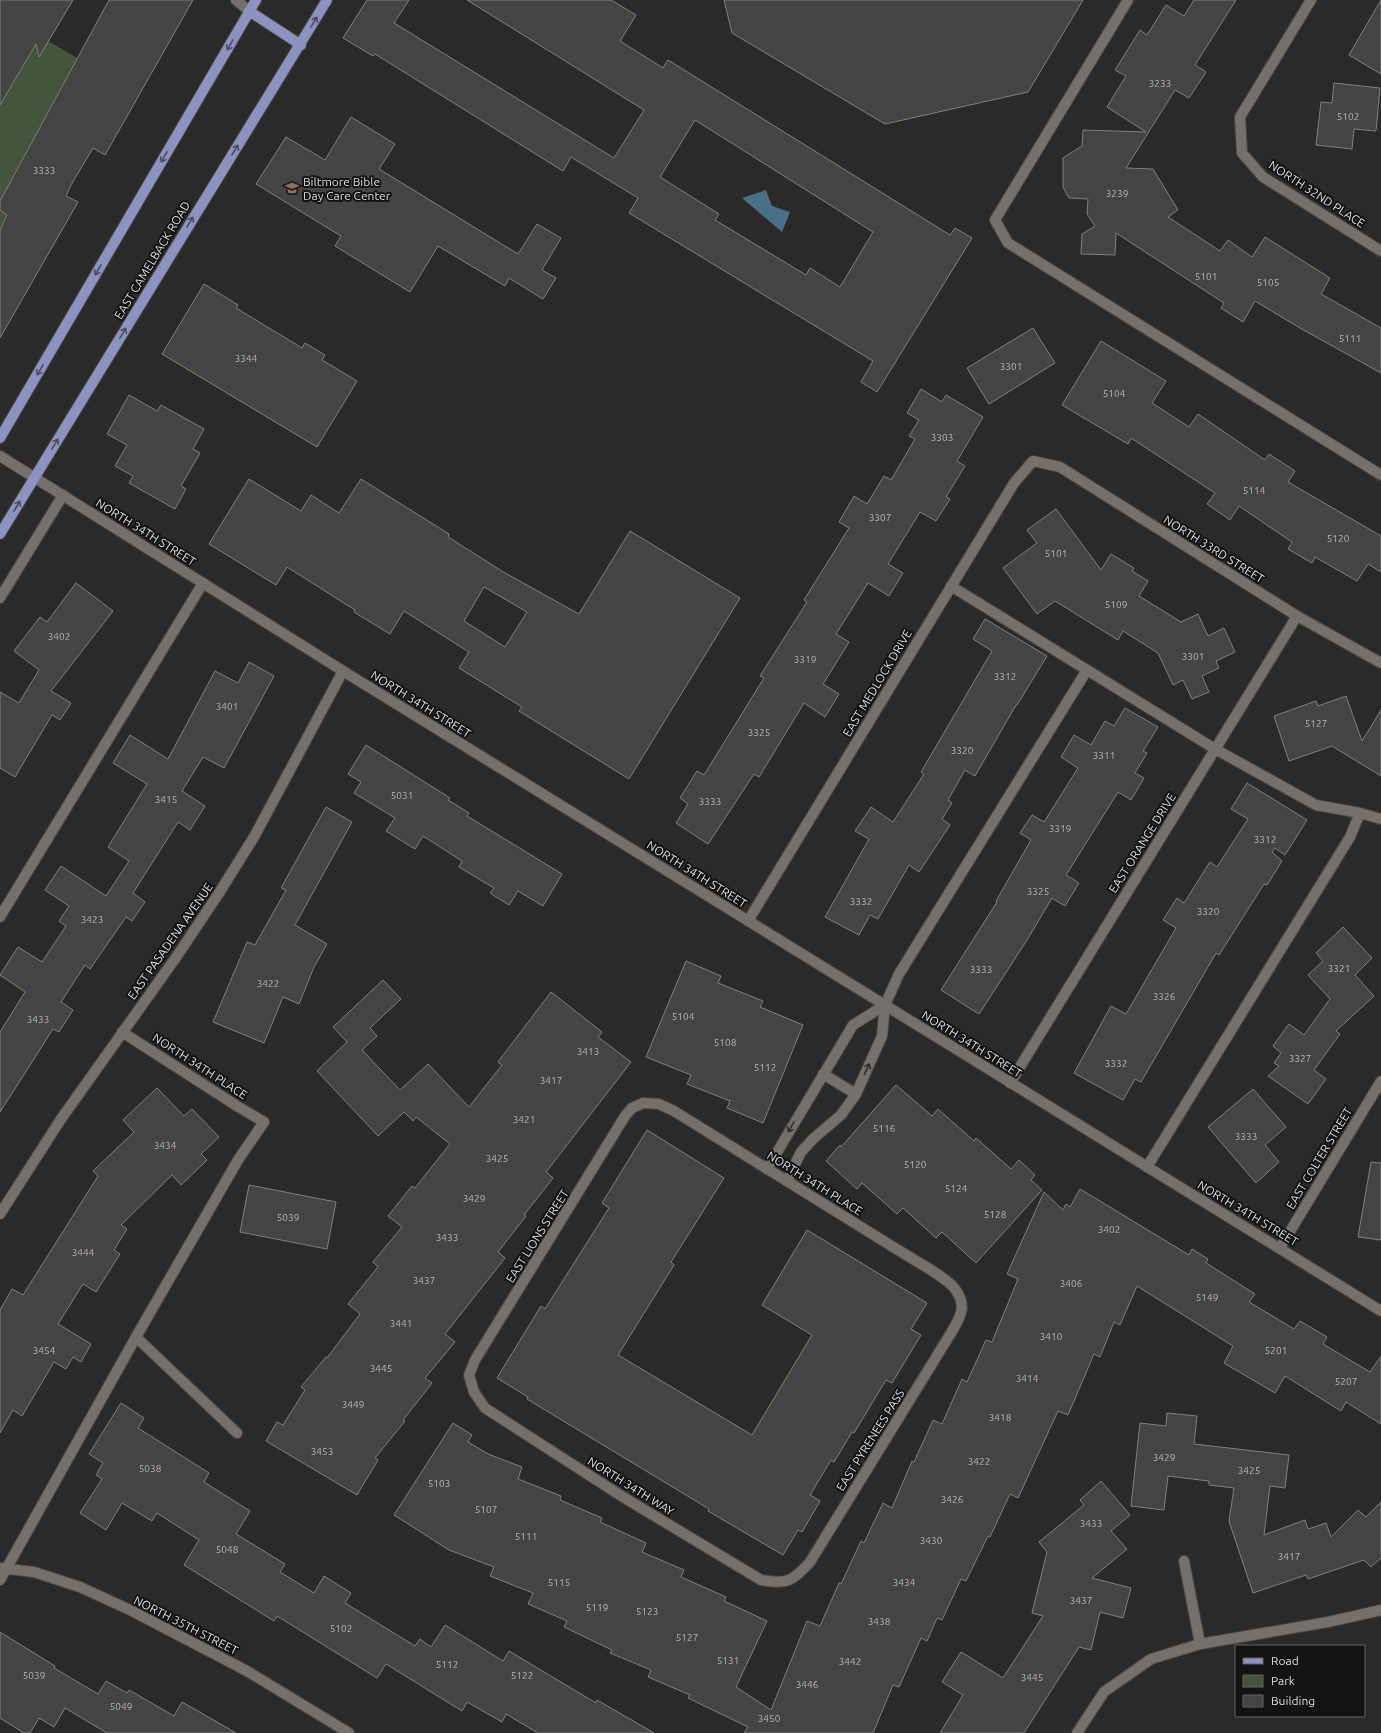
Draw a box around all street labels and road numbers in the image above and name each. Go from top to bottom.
street label: NORTH 32ND PLACE [1267,158,1368,230]
street label: EAST CAMELBACK ROAD [112,199,192,321]
street label: NORTH 34TH STREET [94,496,198,568]
street label: NORTH 33RD STREET [1161,513,1267,585]
street label: EAST MEDLOCK DRIVE [840,627,914,739]
street label: NORTH 34TH STREET [369,668,473,740]
street label: EAST ORANGE DRIVE [1106,791,1178,895]
street label: NORTH 34TH STREET [645,838,749,910]
street label: EAST PASADENA AVENUE [125,880,215,1002]
street label: NORTH 34TH STREET [920,1008,1024,1080]
street label: NORTH 34TH PLACE [150,1031,250,1102]
street label: EAST COLTER STREET [1283,1105,1355,1211]
street label: NORTH 34TH PLACE [765,1148,865,1218]
street label: NORTH 34TH STREET [1195,1178,1301,1248]
street label: EAST LIONS STREET [503,1187,571,1285]
street label: EAST PYRENEES PASS [833,1387,907,1493]
street label: NORTH 34TH WAY [585,1454,677,1518]
street label: NORTH 35TH STREET [132,1593,240,1657]

